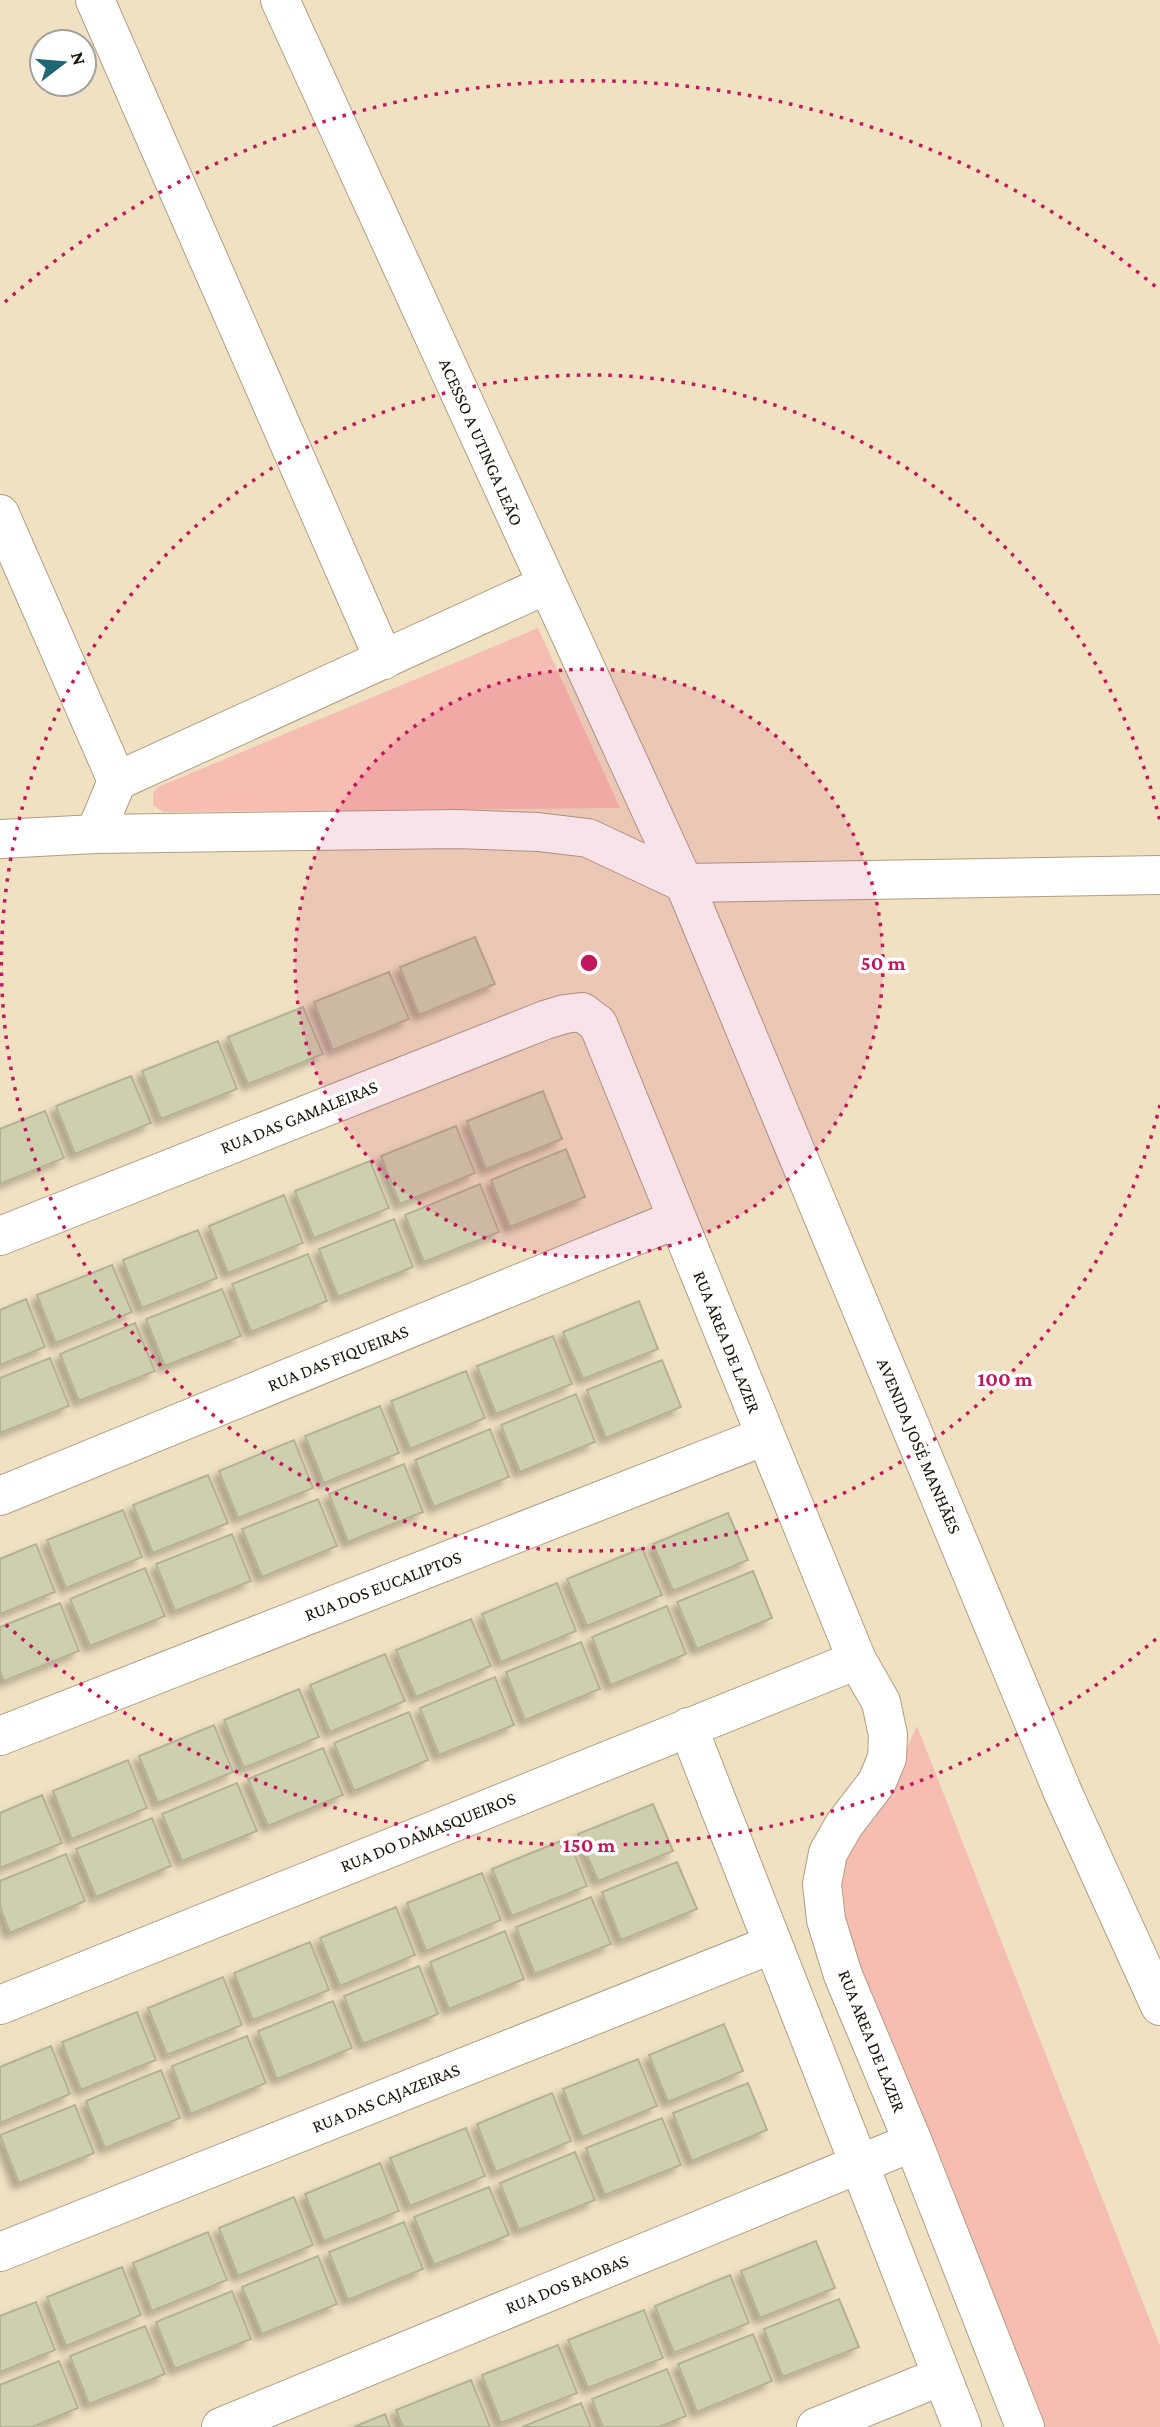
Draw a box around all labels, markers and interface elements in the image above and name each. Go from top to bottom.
north arrow [28,28,98,98]
text: N [67,49,91,68]
street label: ACESSO A UTINGA LEÃO [435,355,527,529]
centre of rings [577,951,601,975]
text: 50 m [861,951,906,975]
street label: RUA DAS GAMALEIRAS [218,1076,380,1158]
street label: RUA ÁREA DE LAZER [689,1268,765,1417]
street label: RUA DAS FIQUEIRAS [265,1321,411,1395]
street label: AVENIDA JOSÉ MANHÃES [873,1355,965,1537]
text: 100 m [977,1367,1033,1391]
street label: RUA DOS EUCALIPTOS [302,1547,464,1625]
street label: RUA DO DAMASQUEIROS [338,1788,518,1876]
text: 150 m [563,1833,616,1857]
street label: RUA AREA DE LAZER [834,1967,910,2116]
street label: RUA DAS CAJAZEIRAS [309,2059,463,2137]
street label: RUA DOS BAOBAS [503,2250,631,2318]

